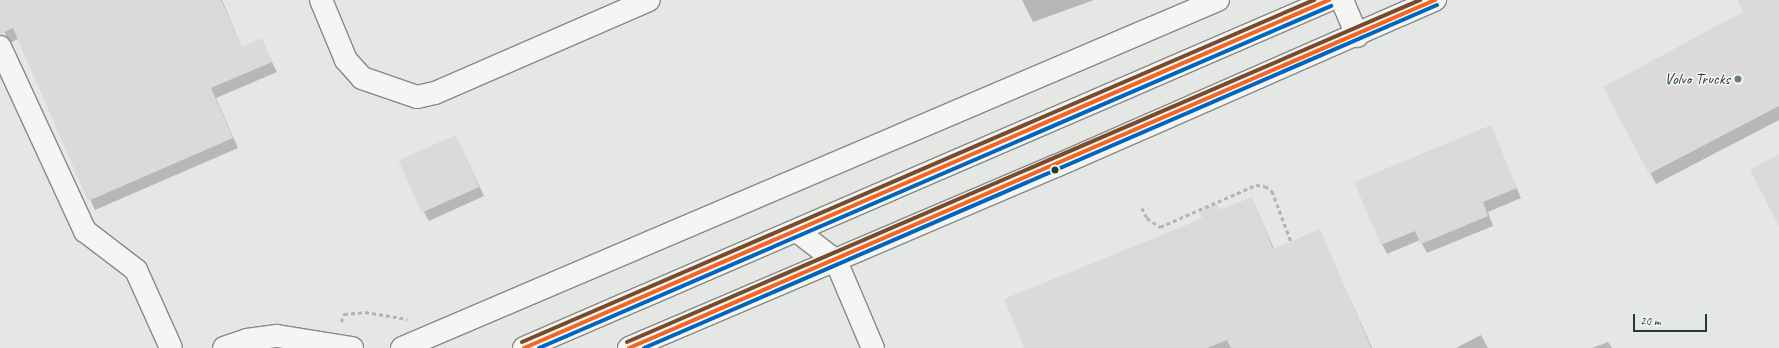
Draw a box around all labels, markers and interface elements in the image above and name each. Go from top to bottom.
place label: Volvo Trucks [1665,69,1730,89]
marker: Volvo Trucks [1733,74,1743,84]
unlabelled marker [1050,165,1060,175]
scale bar [1635,306,1709,332]
text: 20 m [1640,313,1660,329]

